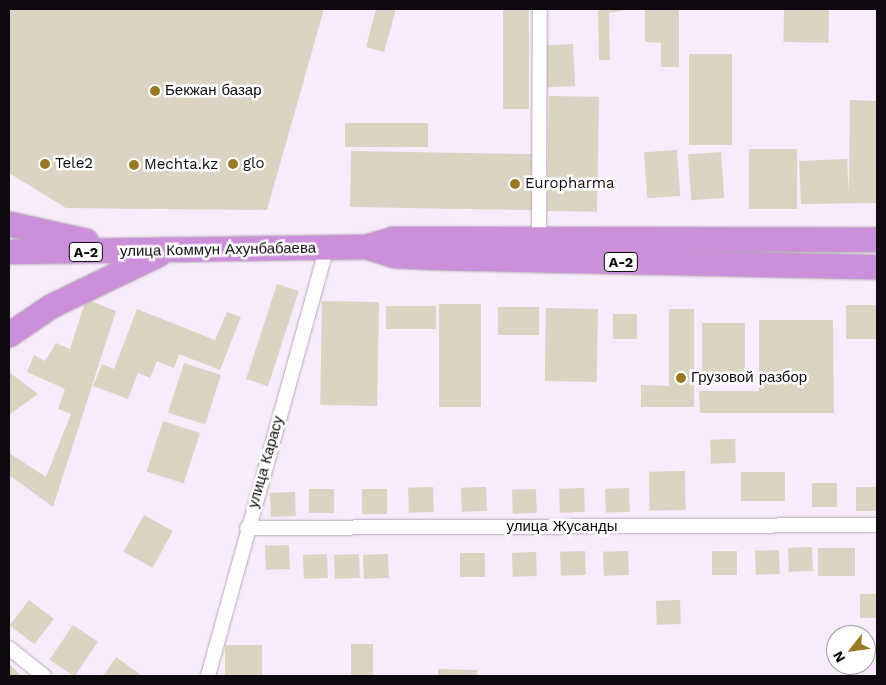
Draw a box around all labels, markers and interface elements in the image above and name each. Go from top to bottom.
place label: Бекжан базар [165,82,262,100]
marker: Бекжан базар [149,85,161,97]
place label: Tele2 [55,155,93,173]
place label: glo [243,155,265,173]
place label: Mechta.kz [144,156,218,174]
marker: Tele2 [39,158,51,170]
marker: glo [227,158,239,170]
marker: Mechta.kz [128,159,140,171]
place label: Europharma [525,175,615,193]
marker: Europharma [509,178,521,190]
street label: улица Коммун Ахунбабаева [120,239,316,261]
road number: A-2 [68,240,104,264]
road number: A-2 [604,250,638,274]
place label: Грузовой разбор [691,369,807,387]
marker: Грузовой разбор [675,372,687,384]
street label: улица Карасу [244,414,288,510]
street label: улица Жусанды [506,518,618,536]
north arrow [826,625,876,675]
text: N [829,649,848,665]

